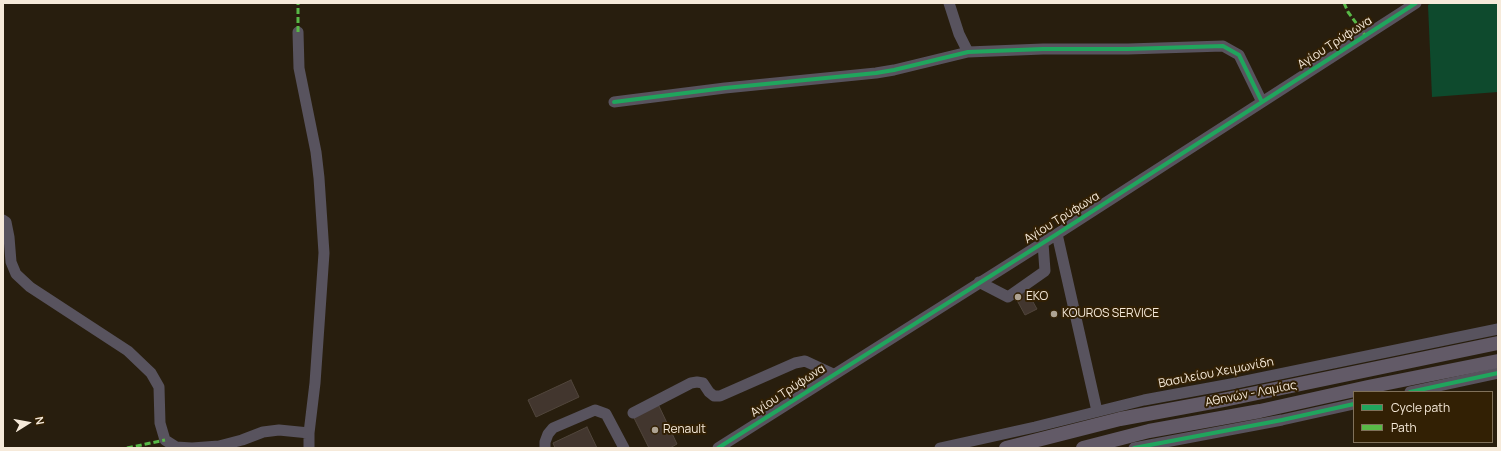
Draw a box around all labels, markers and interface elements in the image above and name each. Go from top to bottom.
street label: Αγίου Τρύφωνα [1295,14,1375,72]
street label: Αγίου Τρύφωνα [1022,189,1102,247]
place label: EKO [1026,290,1048,304]
marker: EKO [1013,292,1023,302]
place label: KOUROS SERVICE [1062,307,1159,321]
marker: KOUROS SERVICE [1049,309,1059,319]
street label: Βασιλείου Χειμωνίδη [1157,355,1275,391]
street label: Αγίου Τρύφωνα [748,362,828,420]
street label: Αθηνών - Λαμίας [1204,378,1298,410]
legend [1353,391,1493,443]
text: Cycle path [1391,399,1450,416]
north arrow [8,403,48,443]
text: N [32,415,48,426]
text: Path [1391,419,1417,436]
place label: Renault [663,423,706,437]
marker: Renault [650,425,660,435]

